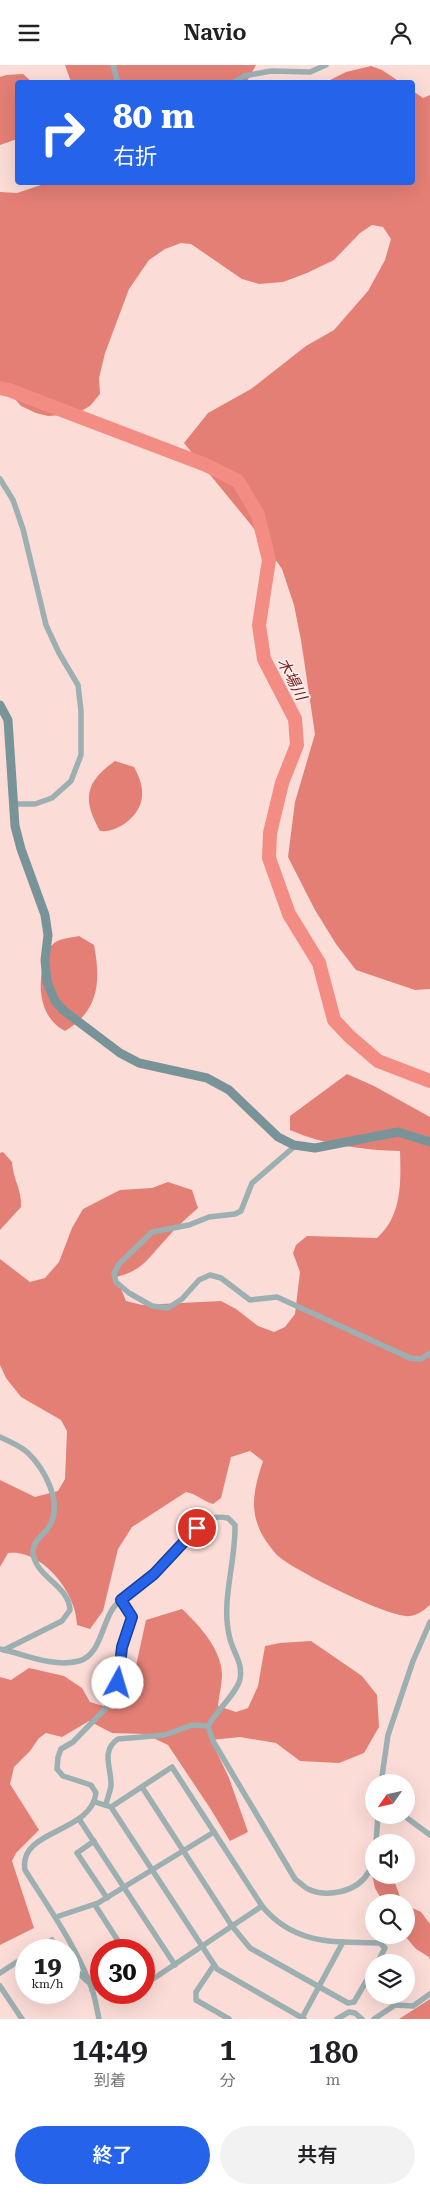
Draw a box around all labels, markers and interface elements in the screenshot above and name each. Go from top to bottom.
icon: menu [15,19,43,47]
icon: person [387,19,415,47]
text: Navio [183,20,247,45]
text: 80 m [113,96,195,137]
icon: right [30,100,95,165]
text: 右折 [113,144,157,169]
water label: 木場川 [274,655,311,705]
pin [176,1507,218,1549]
icon: arrive [183,1514,211,1542]
position arrow [91,1656,143,1708]
north arrow [365,1774,415,1824]
map controls [365,1774,415,2004]
button: sound [365,1834,415,1884]
button: search [365,1894,415,1944]
speed limit sign: 30 [90,1939,155,2004]
text: 19 [33,1951,62,1980]
button: layers [365,1954,415,2004]
text: km/h [31,1977,64,1991]
text: 14:49 [72,2032,148,2067]
text: 1 [219,2032,236,2067]
text: 180 [308,2035,358,2070]
text: m [326,2070,340,2089]
text: 到着 [94,2071,126,2090]
text: 分 [220,2071,236,2090]
button: 終了 [15,2126,210,2184]
button: 共有 [220,2126,415,2184]

